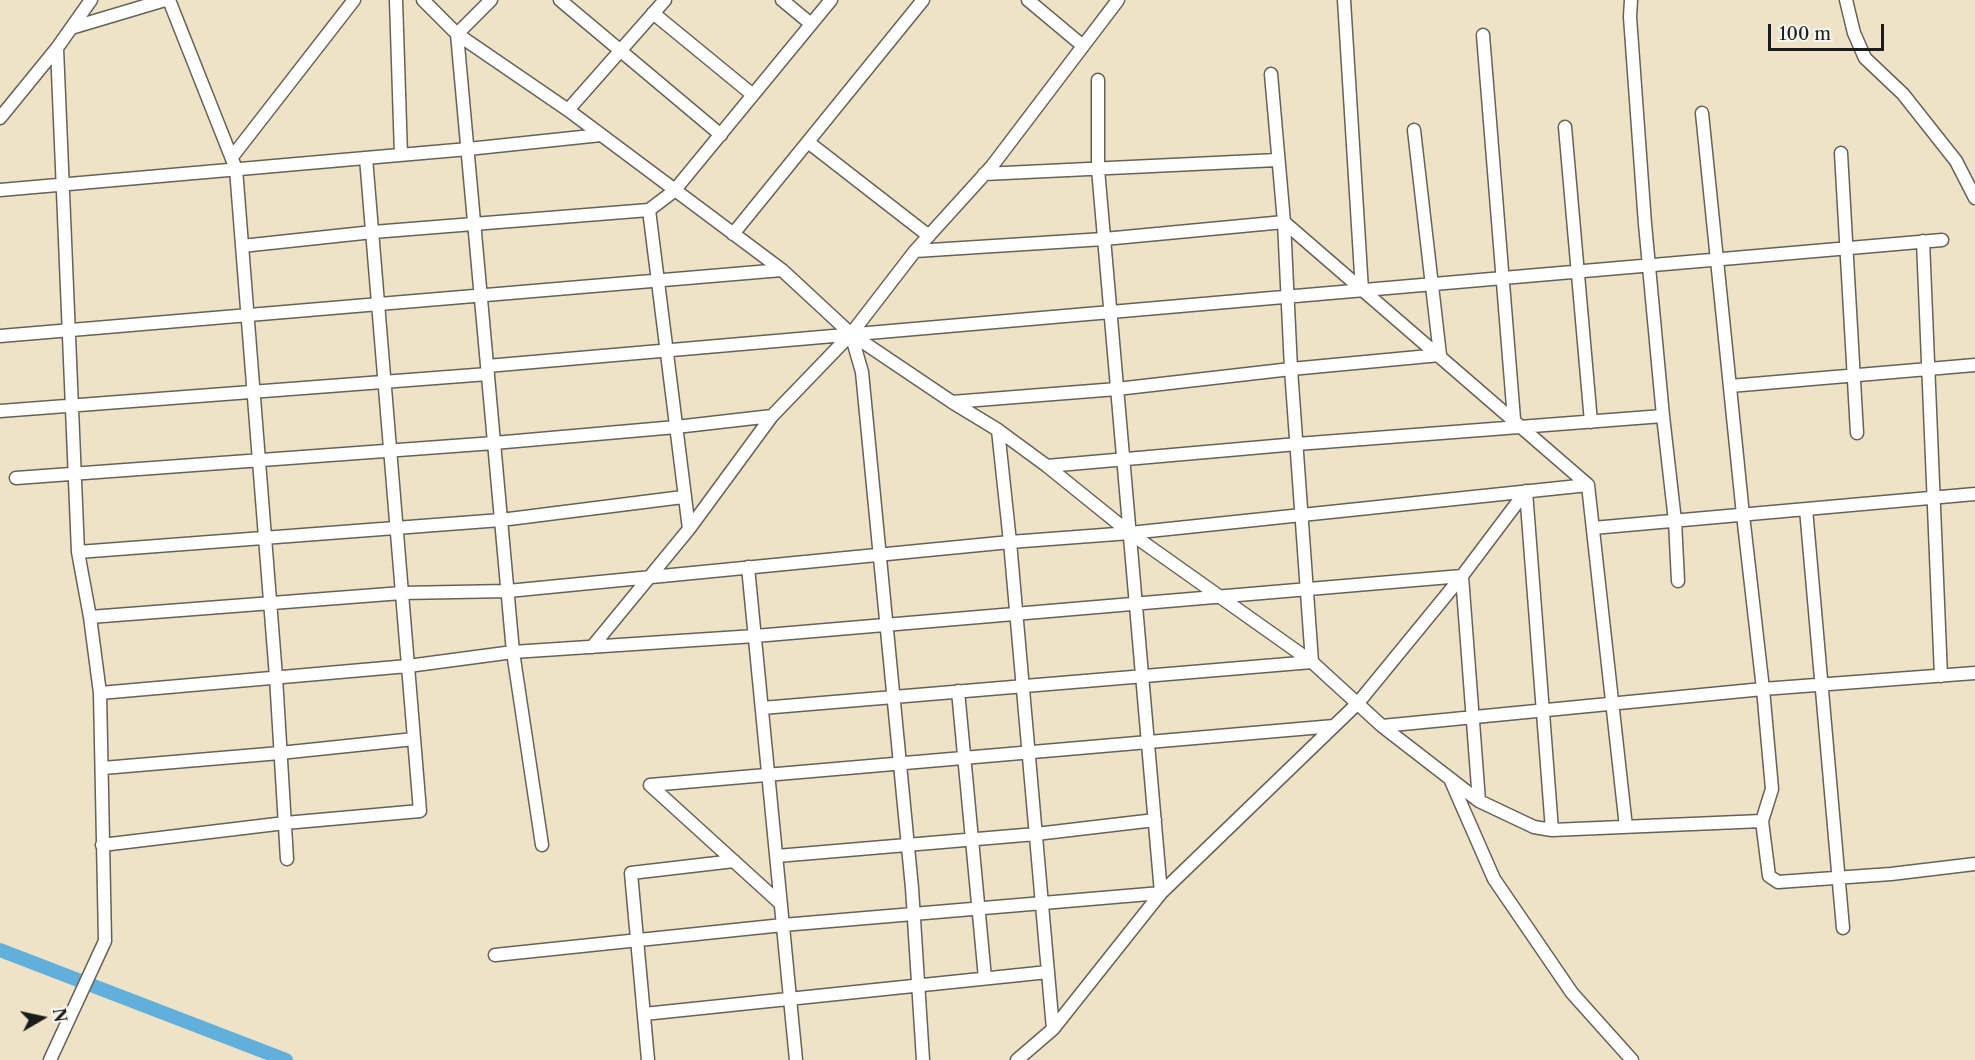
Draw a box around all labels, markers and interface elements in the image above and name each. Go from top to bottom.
scale bar [1771,12,1886,50]
text: 100 m [1779,23,1831,45]
north arrow [12,988,72,1048]
text: N [49,1007,71,1024]

